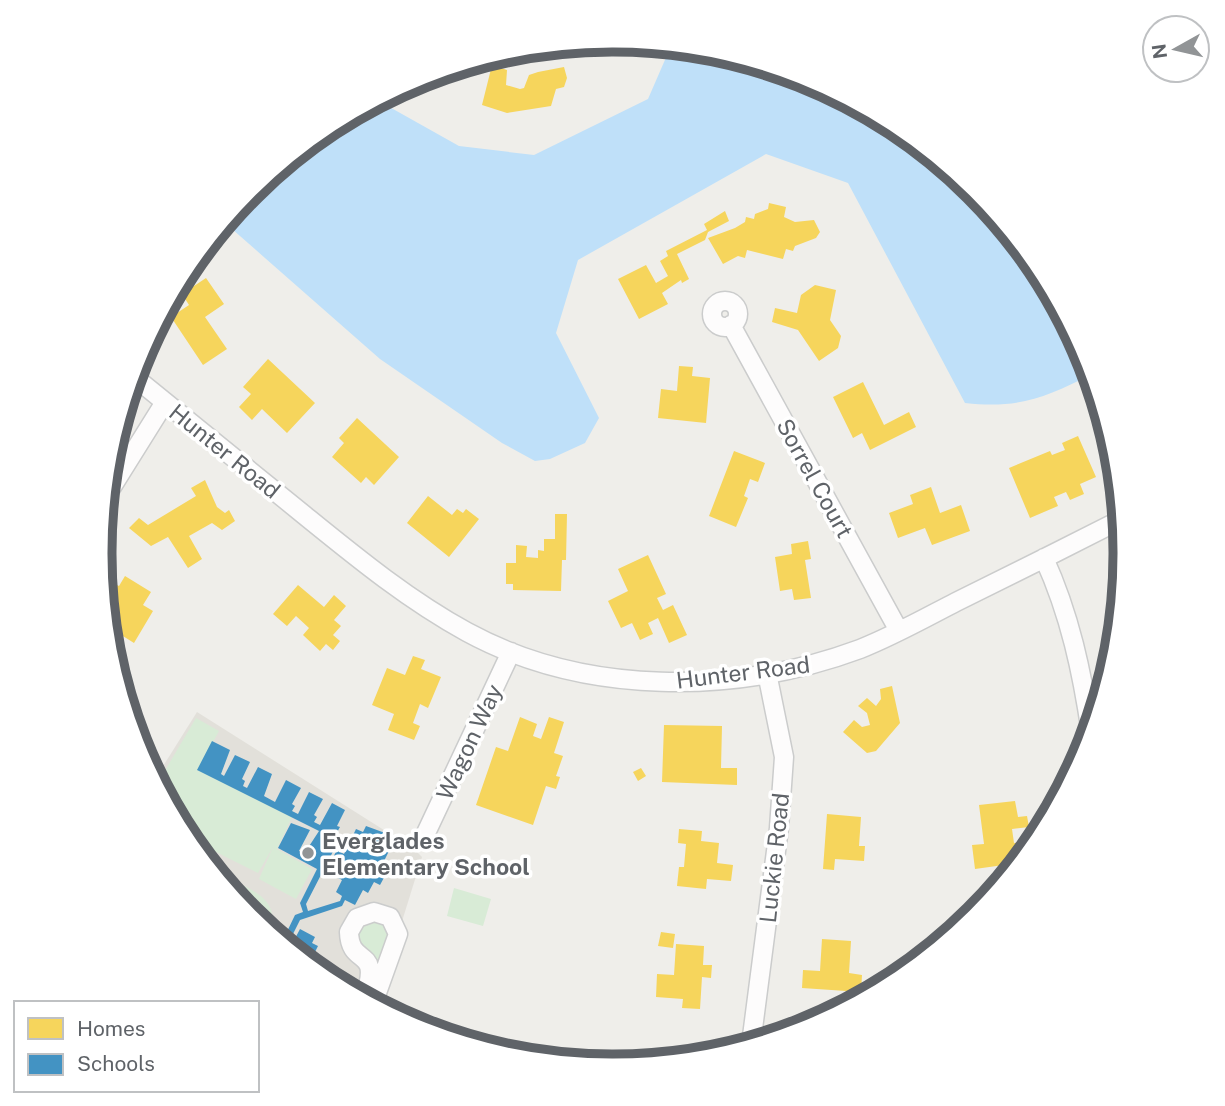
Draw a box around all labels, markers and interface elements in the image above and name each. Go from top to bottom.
north arrow [1141,14,1211,84]
text: N [1147,42,1171,60]
street label: Hunter Road [164,398,286,504]
street label: Sorrel Court [771,414,859,542]
street label: Hunter Road [675,650,811,694]
street label: Wagon Way [430,680,508,804]
street label: Luckie Road [754,792,794,924]
place label: Everglades Elementary School [322,827,530,880]
marker: Everglades Elementary School [300,845,316,861]
legend [14,1001,259,1092]
text: Homes [77,1016,145,1041]
text: Schools [77,1051,155,1076]

